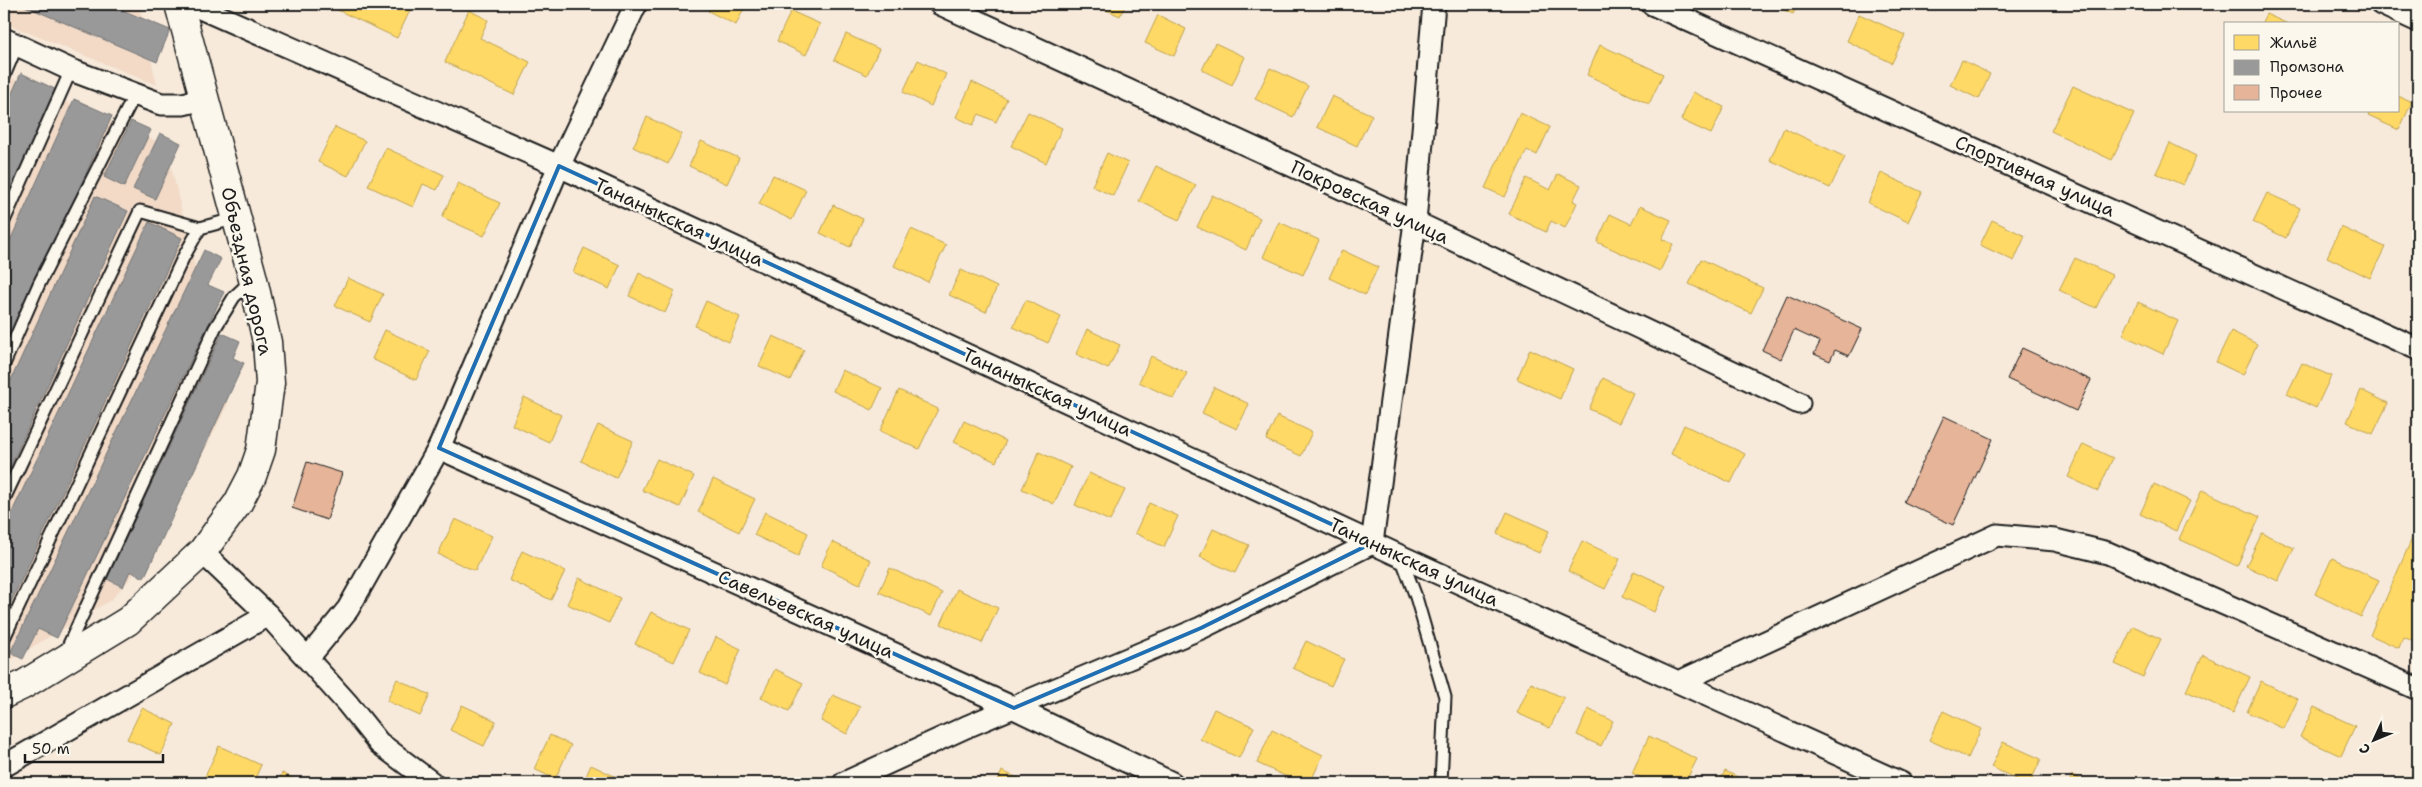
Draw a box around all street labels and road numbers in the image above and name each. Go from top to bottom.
street label: Спортивная улица [1951,129,2119,223]
street label: Покровская улица [1287,154,1453,250]
street label: Тананыкская улица [590,172,768,272]
street label: Объездная дорога [215,184,279,358]
street label: Тананыкская улица [958,342,1136,442]
street label: Тананыкская улица [1325,512,1503,612]
street label: Савельевская улица [714,564,898,664]

